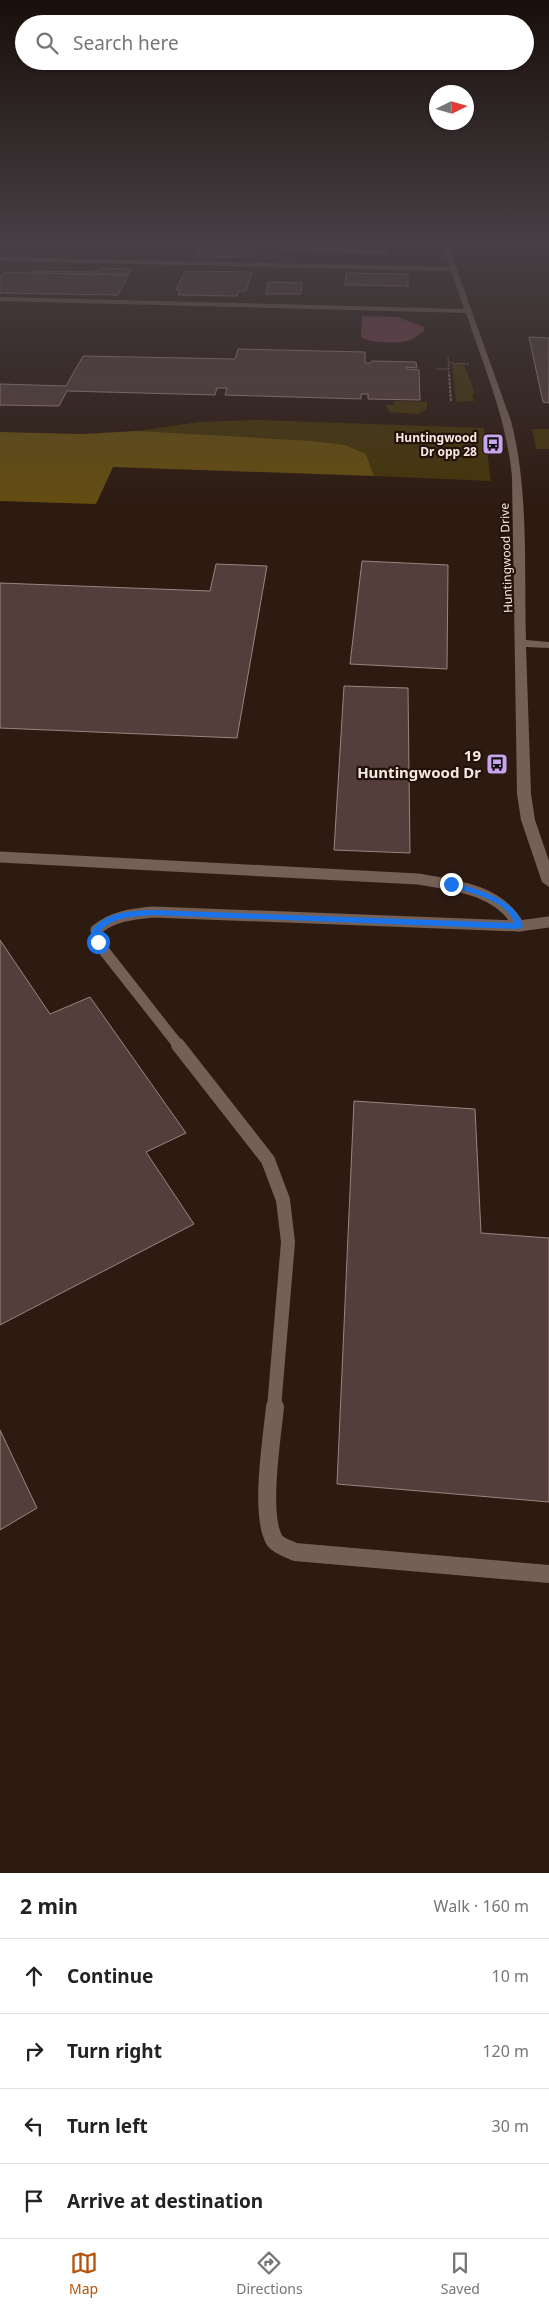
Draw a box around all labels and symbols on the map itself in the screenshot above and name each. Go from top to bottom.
north arrow [429,85,474,130]
place label: Huntingwood Dr opp 28 [395,429,477,460]
bus stop icon: Huntingwood Dr opp 28 [481,432,505,456]
street label: Huntingwood Drive [496,502,516,613]
place label: 19 Huntingwood Dr [357,745,481,782]
bus stop icon: 19 Huntingwood Dr [485,752,509,776]
route end [440,873,463,896]
route start [87,931,110,954]

